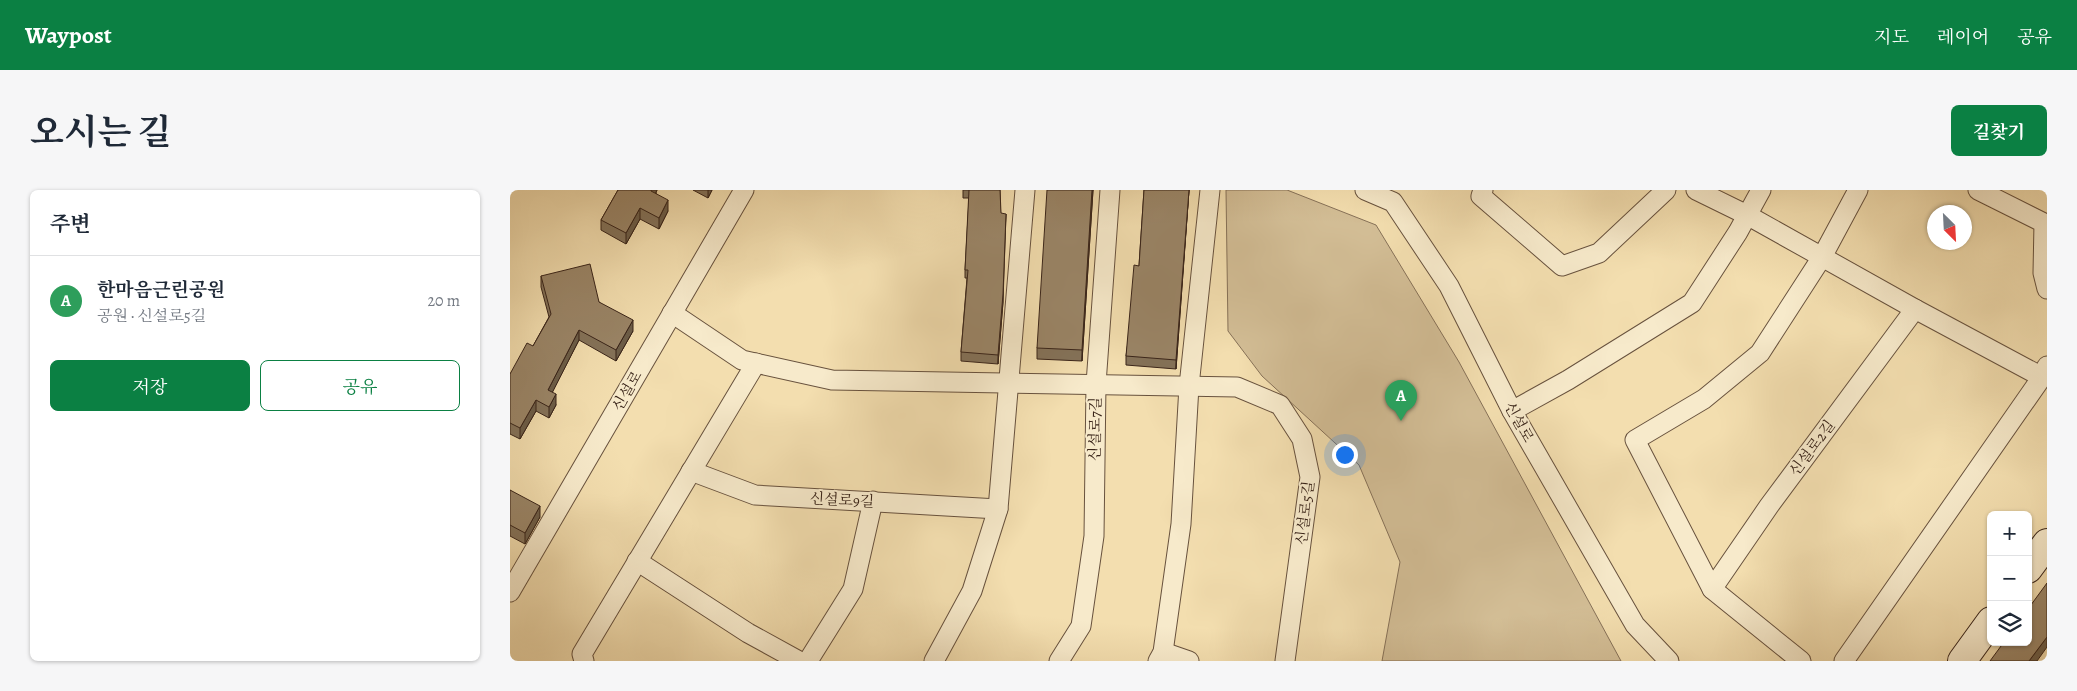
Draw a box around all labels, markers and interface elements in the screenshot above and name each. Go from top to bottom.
text: Waypost [25,19,112,51]
text: 지도 [1874,25,1909,49]
text: 레이어 [1937,25,1989,49]
text: 공유 [2017,25,2052,49]
button: 길찾기 [1951,105,2047,156]
text: 오시는 길 [30,108,171,156]
north arrow [1927,205,1972,250]
text: 주변 [50,210,91,238]
text: 한마음근린공원 [97,277,225,303]
text: A [61,290,71,312]
text: 20 m [427,290,460,312]
text: 공원 · 신설로5길 [97,305,206,327]
button: 저장 [50,360,250,411]
button: 공유 [260,360,460,411]
street label: 신설로 [607,367,647,415]
pin: A [1385,380,1417,421]
street label: 신설로7길 [1084,397,1106,461]
street label: 신설로 [1500,398,1539,446]
street label: 신설로2길 [1784,416,1840,480]
your location [1332,442,1358,468]
street label: 신설로5길 [1291,480,1319,546]
street label: 신설로9길 [809,488,875,512]
map controls [1987,511,2032,646]
button: + [1987,511,2032,556]
button: − [1987,556,2032,601]
button: layers [1987,601,2032,646]

